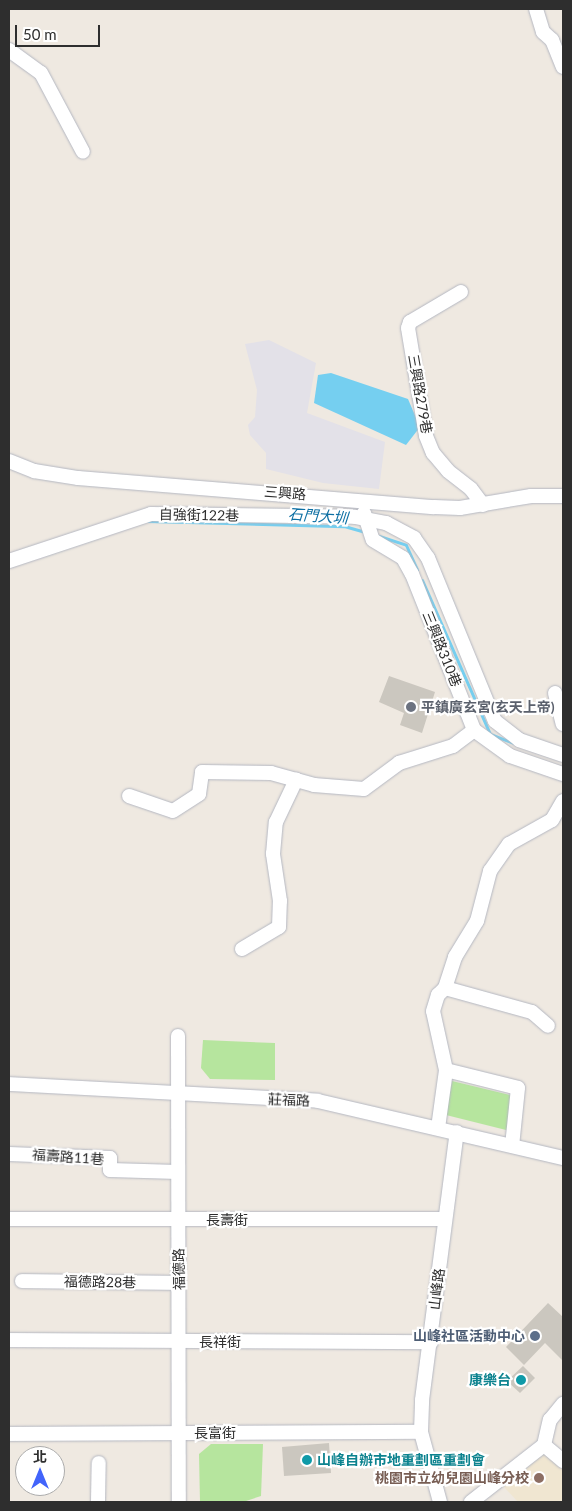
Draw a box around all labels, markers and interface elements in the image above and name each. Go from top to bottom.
scale bar [18,15,102,47]
text: 50 m [23,25,57,43]
street label: 三興路279巷 [405,353,435,435]
street label: 三興路 [263,483,307,503]
water label: 石門大圳 [287,505,349,527]
street label: 自強街122巷 [159,506,239,524]
street label: 三興路310巷 [419,609,465,689]
place label: 平鎮廣玄宮(玄天上帝) [421,699,555,715]
marker: 平鎮廣玄宮(玄天上帝) [405,701,417,713]
street label: 莊福路 [268,1091,310,1109]
street label: 福壽路11巷 [31,1146,105,1168]
street label: 長壽街 [206,1212,248,1228]
street label: 福德路 [170,1248,188,1290]
street label: 山峰路 [426,1267,448,1311]
street label: 福德路28巷 [64,1273,136,1291]
place label: 山峰社區活動中心 [413,1328,525,1344]
marker: 山峰社區活動中心 [529,1330,541,1342]
street label: 長祥街 [199,1334,241,1350]
place label: 康樂台 [469,1372,511,1388]
marker: 康樂台 [515,1374,527,1386]
street label: 長富街 [194,1425,236,1441]
north arrow [15,1446,65,1496]
text: 北 [33,1448,47,1465]
place label: 山峰自辦市地重劃區重劃會 [317,1452,485,1468]
marker: 山峰自辦市地重劃區重劃會 [301,1454,313,1466]
place label: 桃園市立幼兒園山峰分校 [375,1470,529,1486]
marker: 桃園市立幼兒園山峰分校 [533,1472,545,1484]

